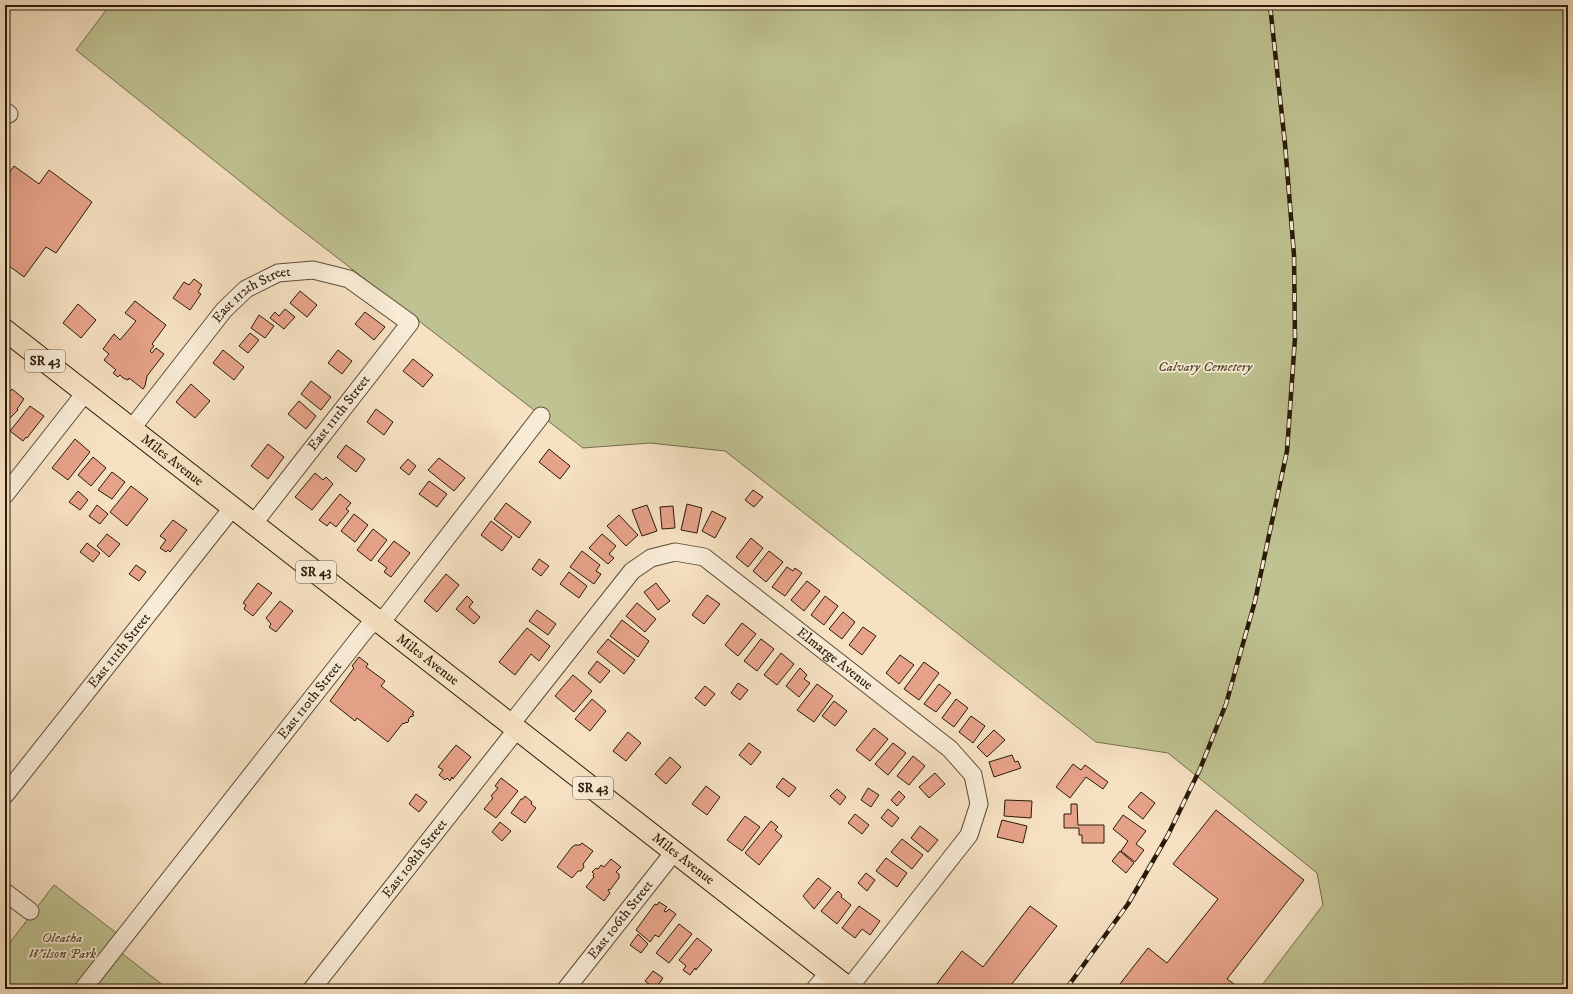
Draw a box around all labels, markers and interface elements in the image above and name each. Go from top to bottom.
street label: East 112th Street [208,263,292,327]
road number: SR 43 [25,350,65,372]
park label: Calvary Cemetery [1158,358,1254,376]
street label: East 111th Street [304,371,375,455]
street label: Miles Avenue [137,430,207,490]
road number: SR 43 [296,561,336,583]
street label: East 111th Street [84,609,155,692]
street label: Elmarge Avenue [793,624,877,694]
street label: Miles Avenue [393,630,463,690]
street label: East 110th Street [274,658,346,743]
road number: SR 43 [573,777,613,799]
street label: East 108th Street [378,815,452,902]
street label: Miles Avenue [648,829,718,889]
street label: East 106th Street [584,876,658,963]
park label: Oleatha Wilson Park [28,929,96,963]

